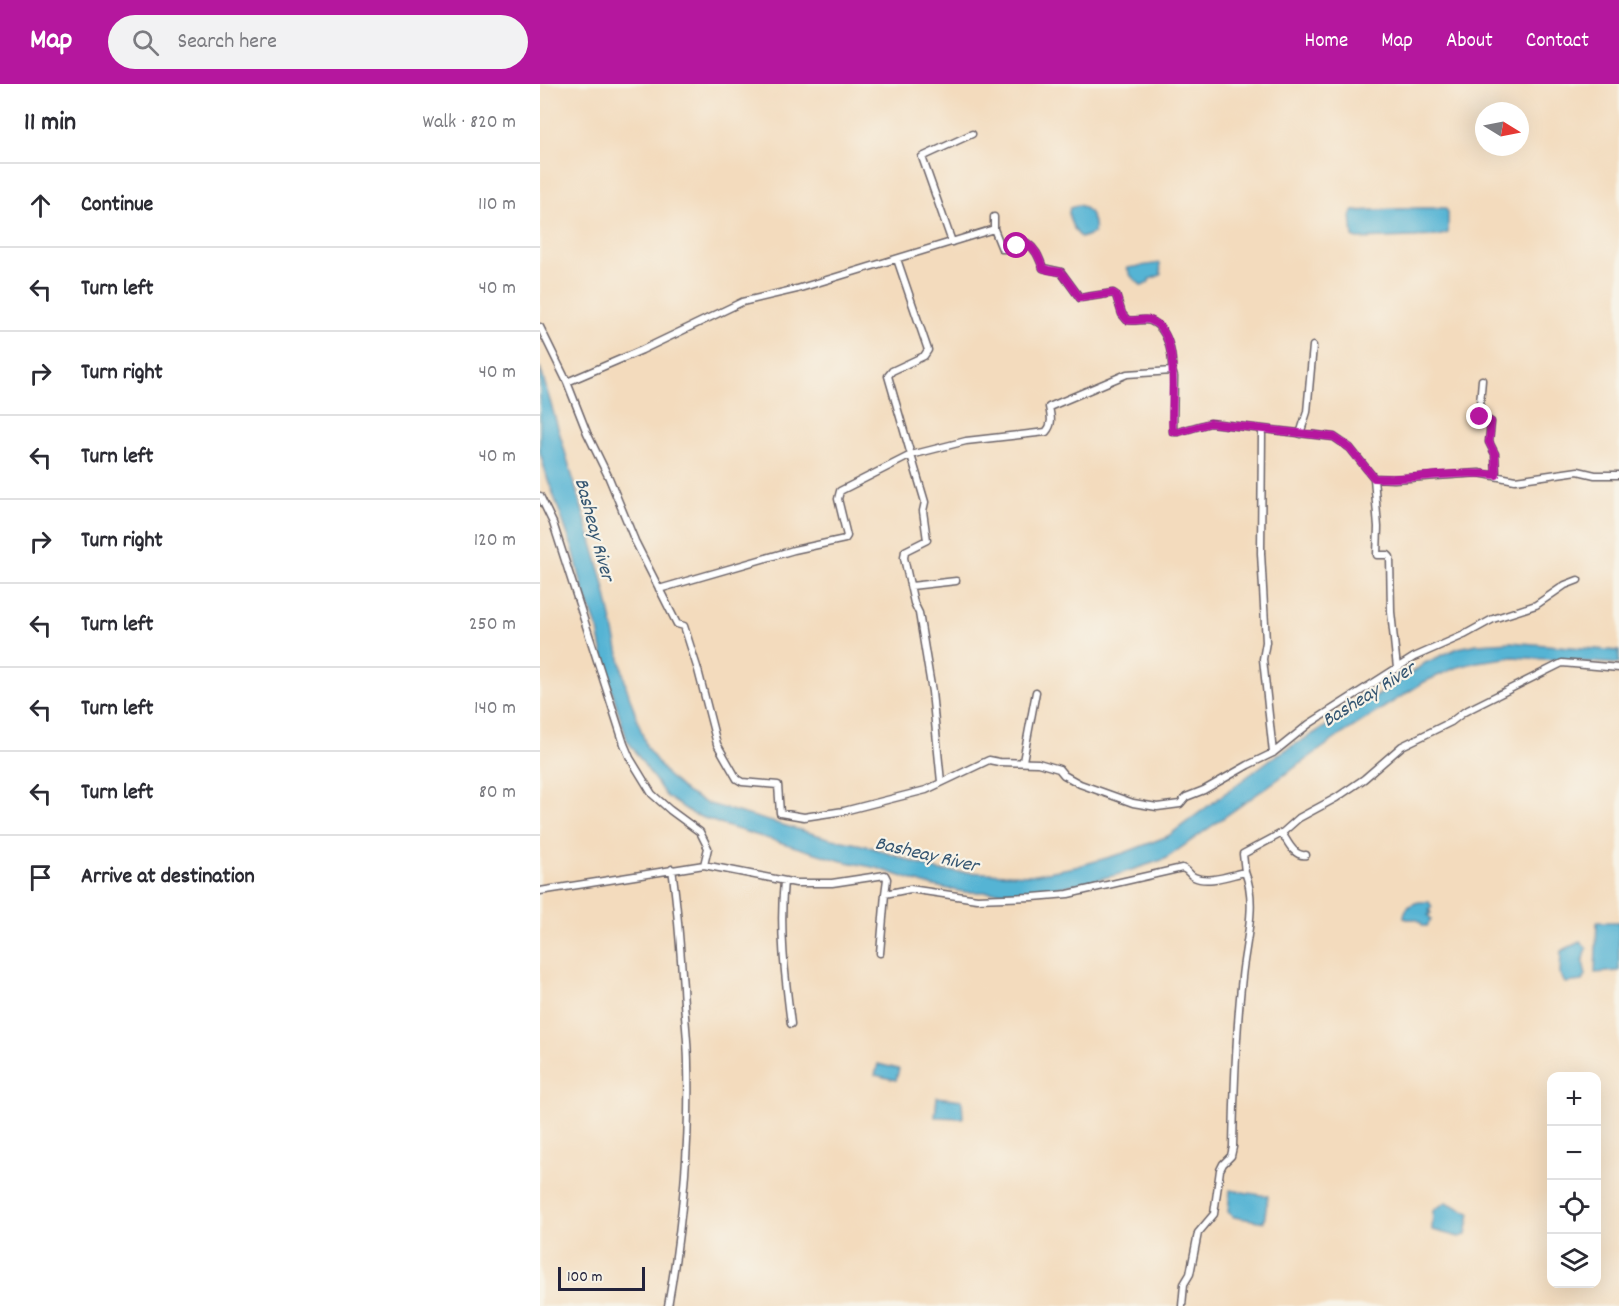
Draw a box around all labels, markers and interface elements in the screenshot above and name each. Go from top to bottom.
search box [108,15,528,69]
text: Map [30,22,72,62]
icon: search [129,26,162,59]
text: Search here [177,27,277,58]
text: Home [1304,27,1348,57]
text: Map [1381,27,1413,57]
text: About [1446,27,1493,57]
text: Contact [1526,27,1589,57]
north arrow [1475,102,1529,156]
text: 11 min [24,105,76,142]
text: Walk · 820 m [422,109,516,137]
icon: ahead [24,189,57,222]
text: Continue [81,190,153,221]
text: 110 m [478,191,516,219]
route start [1003,232,1029,258]
icon: left [24,273,57,306]
text: Turn left [81,274,153,305]
text: 40 m [478,275,516,303]
icon: right [24,357,57,390]
text: Turn right [81,358,163,389]
text: 40 m [478,359,516,387]
route end [1466,403,1492,429]
icon: left [24,441,57,474]
text: Turn left [81,442,153,473]
text: 40 m [478,443,516,471]
water label: Basheay River [566,475,621,587]
icon: right [24,525,57,558]
text: Turn right [81,526,163,557]
text: 120 m [474,527,516,555]
icon: left [24,609,57,642]
text: Turn left [81,610,153,641]
text: 250 m [469,611,516,639]
water label: Basheay River [1318,654,1424,735]
icon: left [24,693,57,726]
text: Turn left [81,694,153,725]
text: 140 m [474,695,516,723]
icon: left [24,777,57,810]
text: Turn left [81,778,153,809]
text: 80 m [479,779,516,807]
water label: Basheay River [872,830,983,882]
icon: arrive [24,861,57,894]
text: Arrive at destination [81,862,255,893]
map controls [1547,1072,1601,1288]
button: + [1547,1072,1601,1126]
button: − [1547,1126,1601,1180]
button: locate [1547,1180,1601,1234]
button: layers [1547,1234,1601,1288]
scale bar [558,1264,645,1292]
text: 100 m [567,1266,603,1289]

